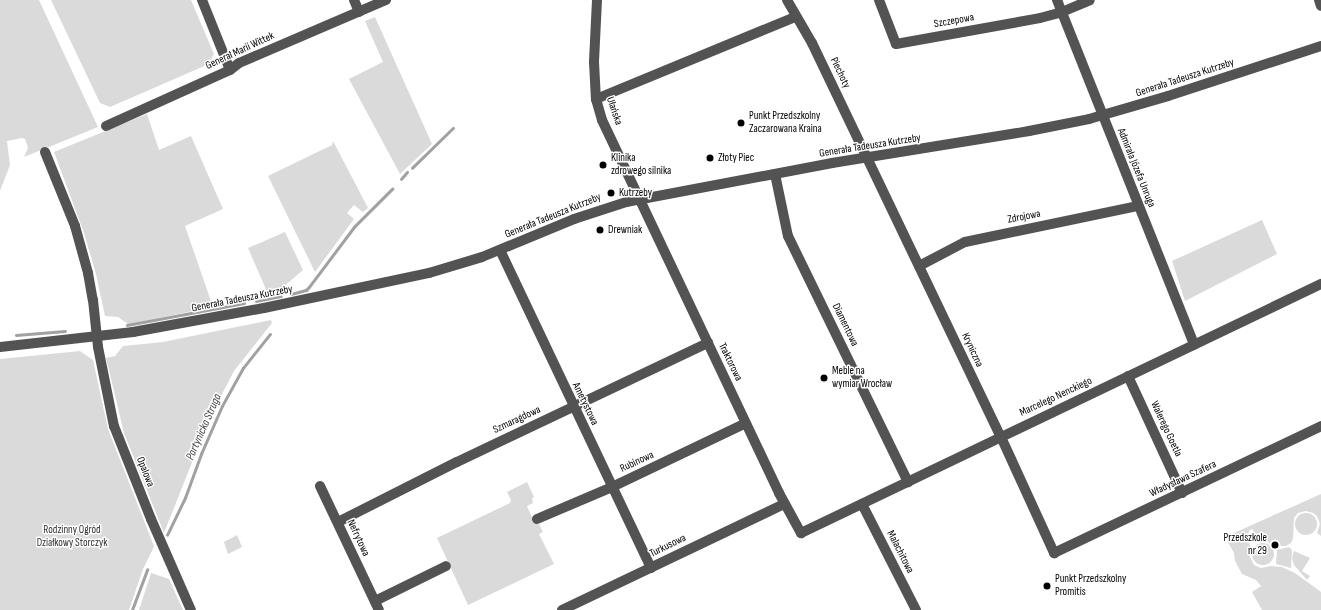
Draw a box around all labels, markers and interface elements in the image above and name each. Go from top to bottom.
street label: Szczepowa [933,11,975,31]
street label: Generał Marii Wittek [204,29,276,73]
street label: Piechoty [827,56,853,90]
street label: Generała Tadeusza Kutrzeby [1134,56,1236,100]
street label: Ułańska [603,95,625,127]
place label: Punkt Przedszkolny Zaczarowana Kraina [749,110,822,136]
marker: Punkt Przedszkolny Zaczarowana Kraina [736,118,746,128]
street label: Admirała Józefa Unruga [1114,127,1158,209]
street label: Generała Tadeusza Kutrzeby [818,131,922,161]
place label: Złoty Piec [718,151,754,165]
place label: Klinika zdrowego silnika [611,152,671,178]
marker: Złoty Piec [705,153,715,163]
marker: Klinika zdrowego silnika [598,160,608,170]
place label: Kutrzeby [619,186,652,200]
marker: Kutrzeby [606,188,616,198]
street label: Generała Tadeusza Kutrzeby [503,191,603,241]
street label: Zdrojowa [1006,207,1042,227]
place label: Drewniak [608,223,642,237]
marker: Drewniak [595,225,605,235]
street label: Generała Tadeusza Kutrzeby [190,283,294,315]
street label: Diamentowa [829,301,861,349]
street label: Kryniczna [958,331,986,369]
street label: Traktorowa [715,341,745,383]
place label: Meble na wymiar Wrocław [832,365,892,391]
marker: Meble na wymiar Wrocław [819,373,829,383]
street label: Marcelego Nenckiego [1018,374,1094,420]
street label: Ametystowa [569,380,601,428]
water label: Partynicka Struga [183,392,225,462]
street label: Walerego Goetla [1147,399,1185,459]
street label: Szmaragdowa [491,403,543,437]
street label: Rubinowa [618,448,656,476]
street label: Opalowa [133,455,157,489]
street label: Władysława Szafera [1148,458,1218,500]
street label: Nefrytowa [344,518,372,558]
park label: Rodzinny Ogród Działkowy Storczyk [37,524,107,550]
street label: Malachitowa [884,528,916,576]
street label: Turkusowa [648,532,688,560]
place label: Przedszkole nr 29 [1224,532,1267,558]
marker: Przedszkole nr 29 [1270,540,1280,550]
place label: Punkt Przedszkolny Promitis [1055,573,1126,599]
marker: Punkt Przedszkolny Promitis [1042,581,1052,591]

